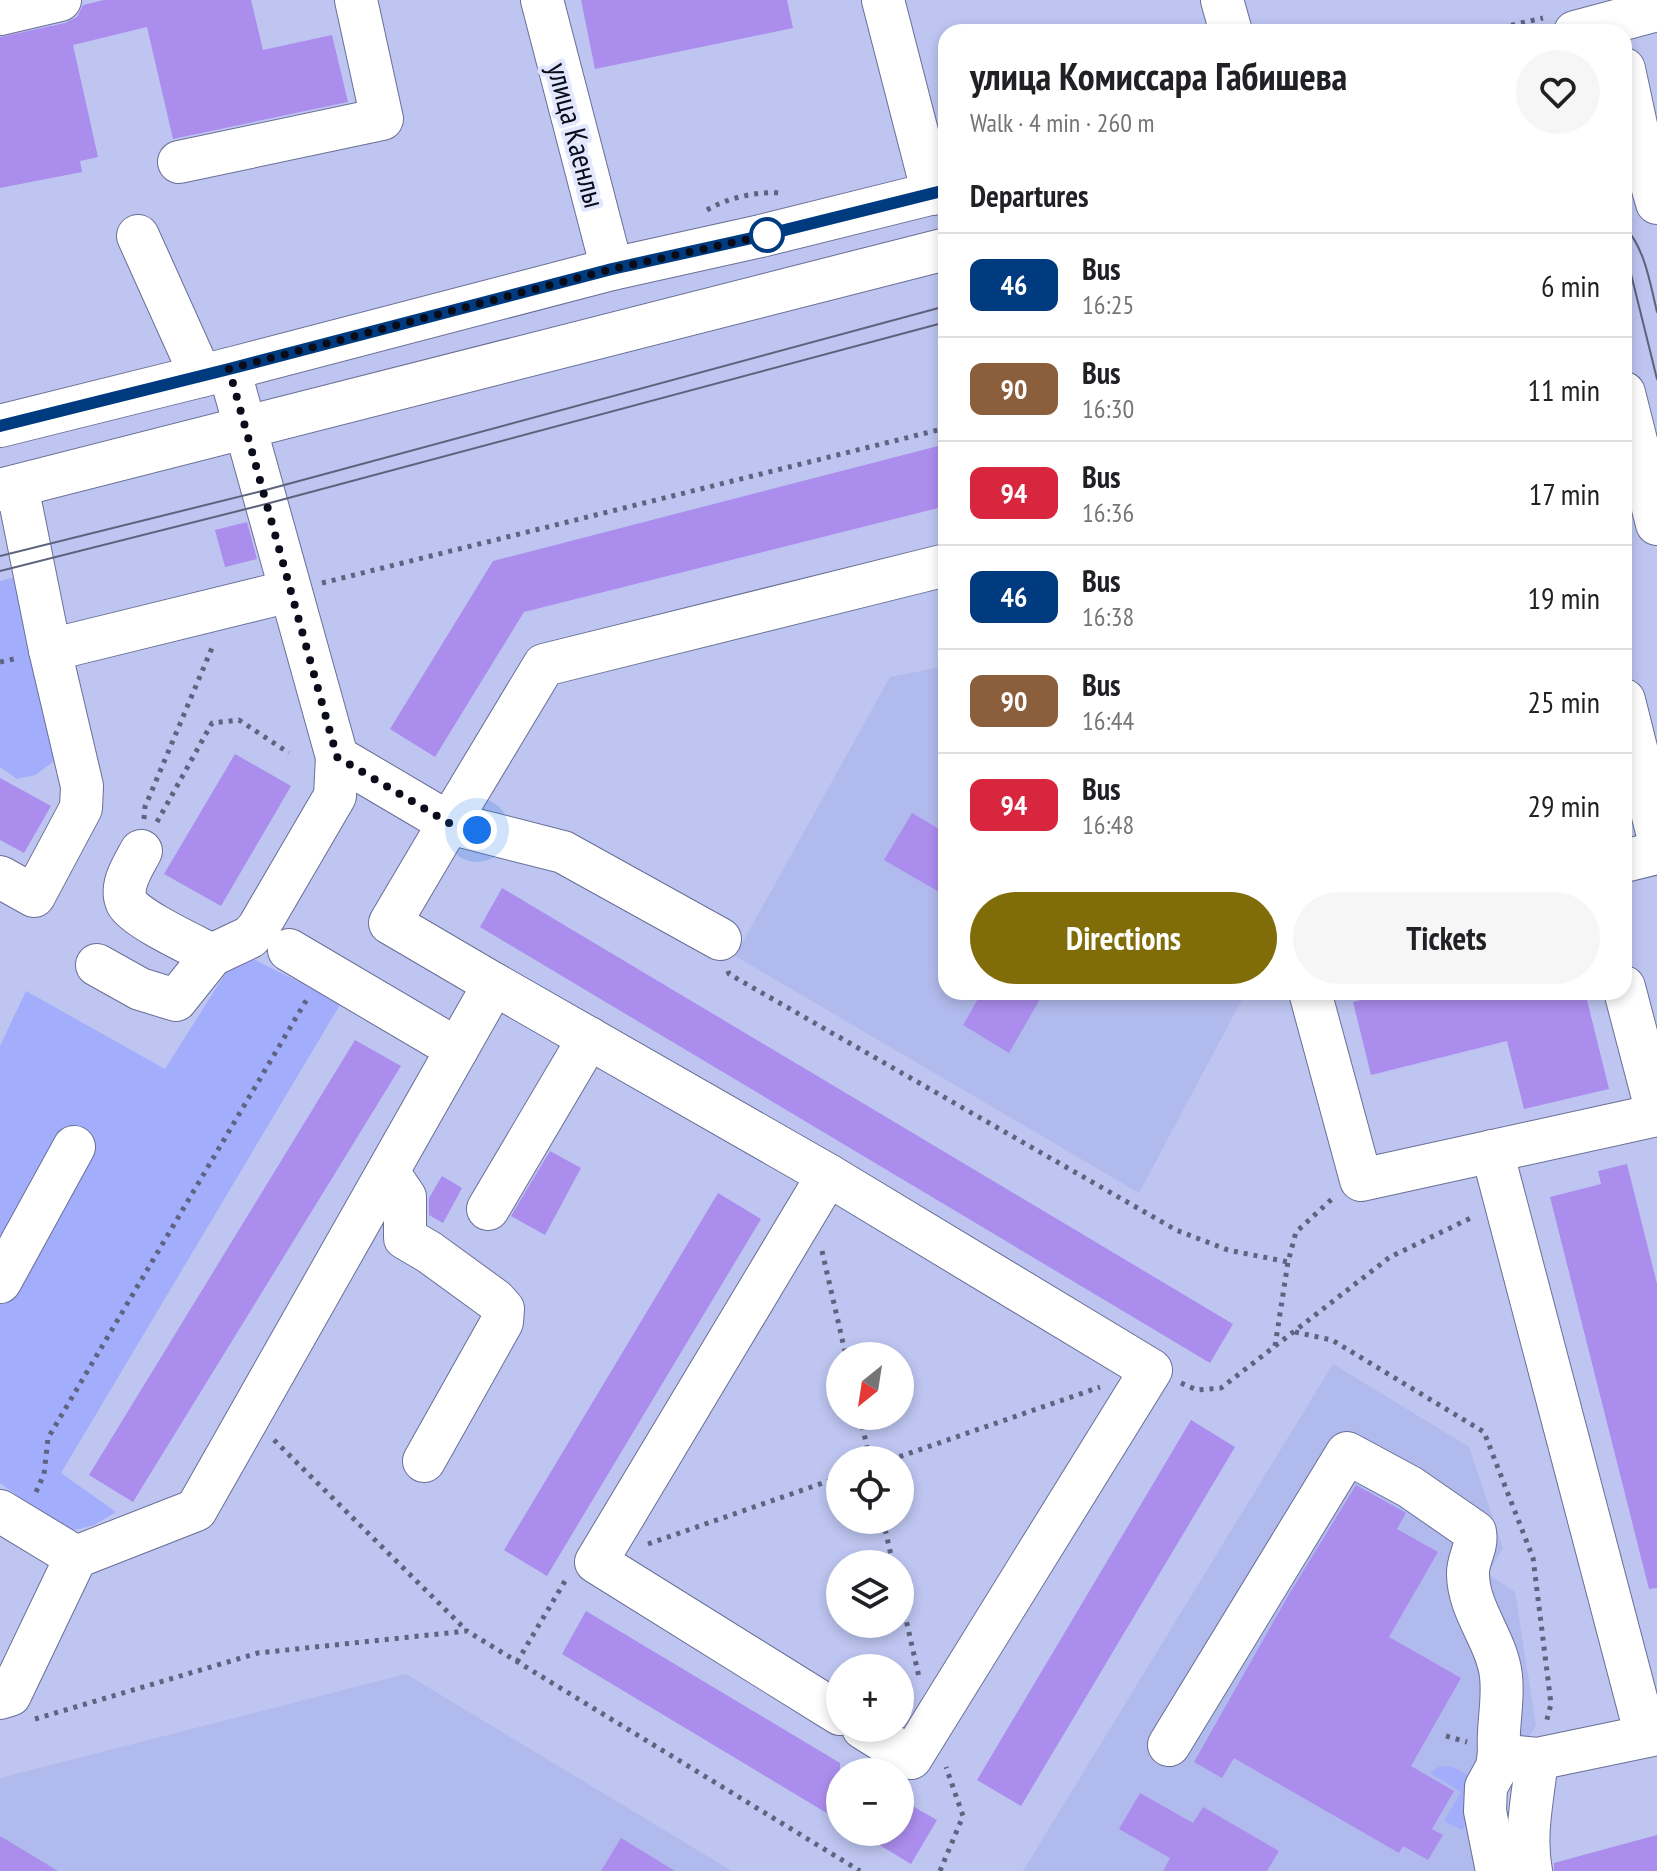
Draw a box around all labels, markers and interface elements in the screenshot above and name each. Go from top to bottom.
button: heart [1516,50,1600,134]
text: улица Комиссара Габишева [970,51,1347,100]
street label: улица Каенлы [539,58,615,212]
text: Walk · 4 min · 260 m [970,106,1154,139]
text: Departures [970,176,1088,215]
unlabelled marker [750,218,784,252]
text: Bus [1082,249,1121,288]
text: 46 [1001,266,1027,303]
text: 6 min [1541,266,1600,305]
text: 16:25 [1082,288,1134,321]
text: Bus [1082,353,1121,392]
text: 90 [1001,370,1027,407]
text: 11 min [1527,370,1600,409]
text: 16:30 [1082,392,1134,425]
text: Bus [1082,457,1121,496]
text: 94 [1001,474,1027,511]
text: 17 min [1529,474,1600,513]
text: 16:36 [1082,496,1134,529]
text: Bus [1082,561,1121,600]
text: 46 [1001,578,1027,615]
text: 19 min [1527,578,1600,617]
text: 16:38 [1082,600,1134,633]
text: Bus [1082,665,1121,704]
text: 90 [1001,682,1027,719]
text: 25 min [1527,682,1600,721]
text: 16:44 [1082,704,1134,737]
text: Bus [1082,769,1121,808]
text: 94 [1001,786,1027,823]
text: 29 min [1527,786,1600,825]
text: 16:48 [1082,808,1134,841]
your location [457,810,497,850]
button: Directions [970,892,1277,984]
button: Tickets [1293,892,1600,984]
north arrow [826,1342,914,1430]
map controls [826,1342,914,1846]
button: locate [826,1446,914,1534]
button: layers [826,1550,914,1638]
button: + [826,1654,914,1742]
button: − [826,1758,914,1846]

